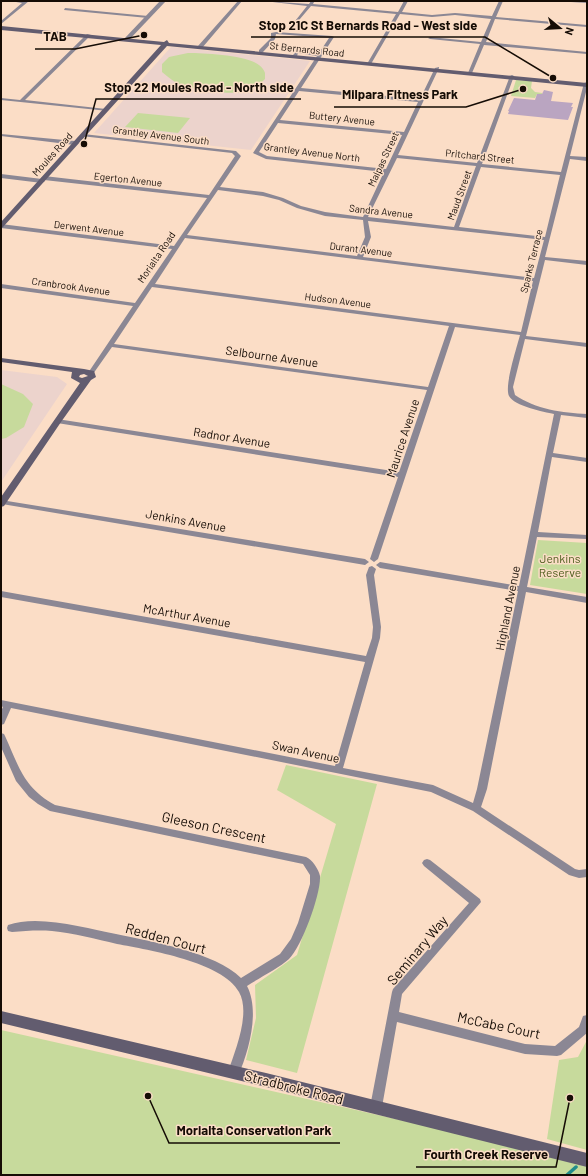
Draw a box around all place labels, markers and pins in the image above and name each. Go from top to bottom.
callout: Stop 21C St Bernards Road - West side [251,12,485,37]
callout: TAB [35,24,75,49]
callout: Stop 22 Moules Road - North side [96,74,301,99]
callout: Milpara Fitness Park [334,82,466,107]
callout: Morialta Conservation Park [169,1118,340,1143]
callout: Fourth Creek Reserve [416,1142,556,1167]

